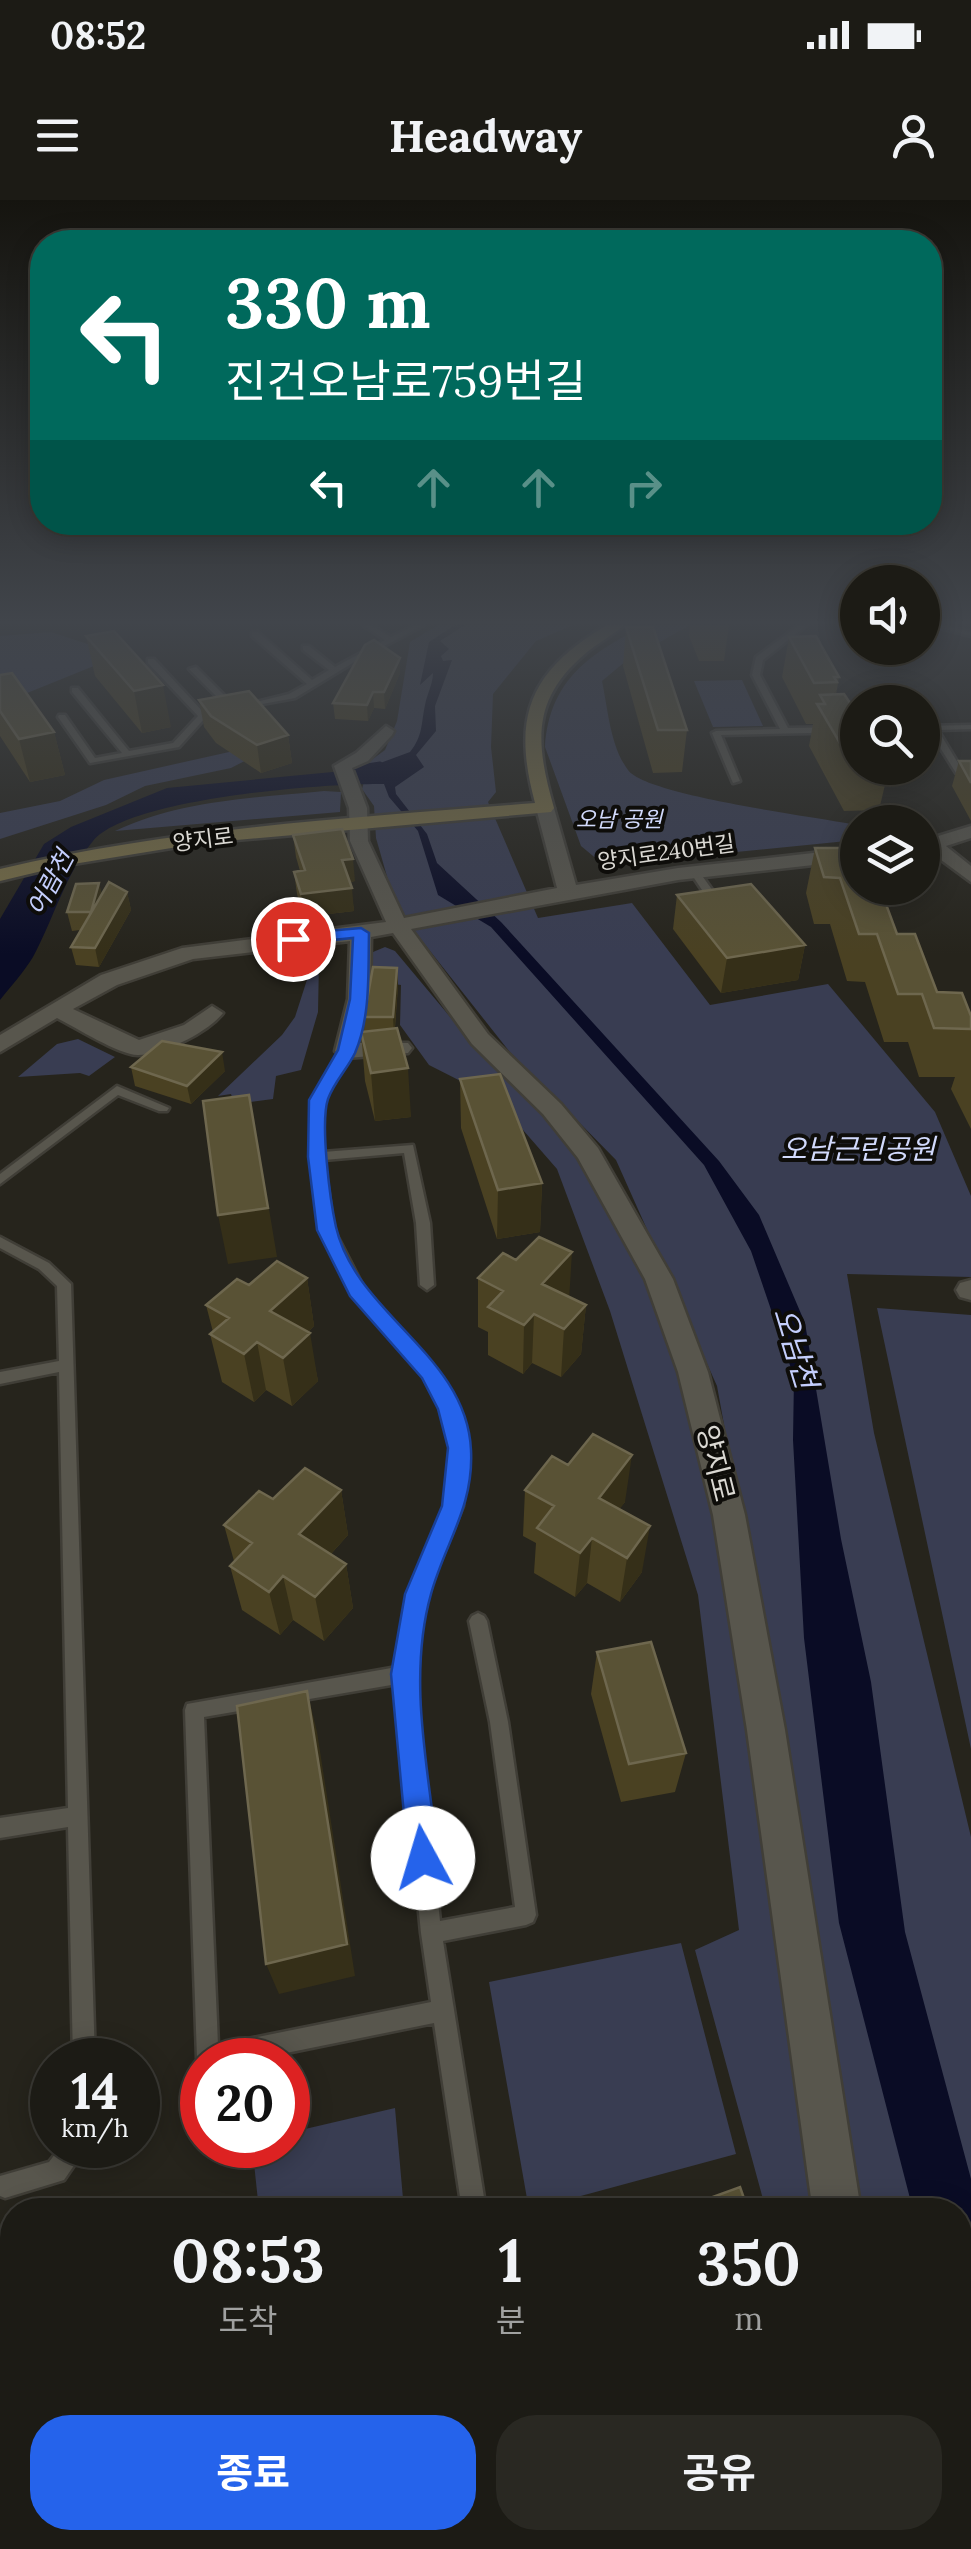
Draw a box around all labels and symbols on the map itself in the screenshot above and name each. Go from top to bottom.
park label: 오남 공원 [576,805,664,833]
street label: 양지로 [171,821,235,857]
street label: 양지로240번길 [596,829,736,875]
water label: 어람천 [20,842,82,921]
pin [251,897,336,982]
park label: 오남근린공원 [781,1131,938,1167]
water label: 오남천 [766,1303,827,1396]
street label: 양지로 [689,1421,743,1505]
position arrow [371,1806,475,1910]
speed limit sign: 20 [180,2038,310,2168]

